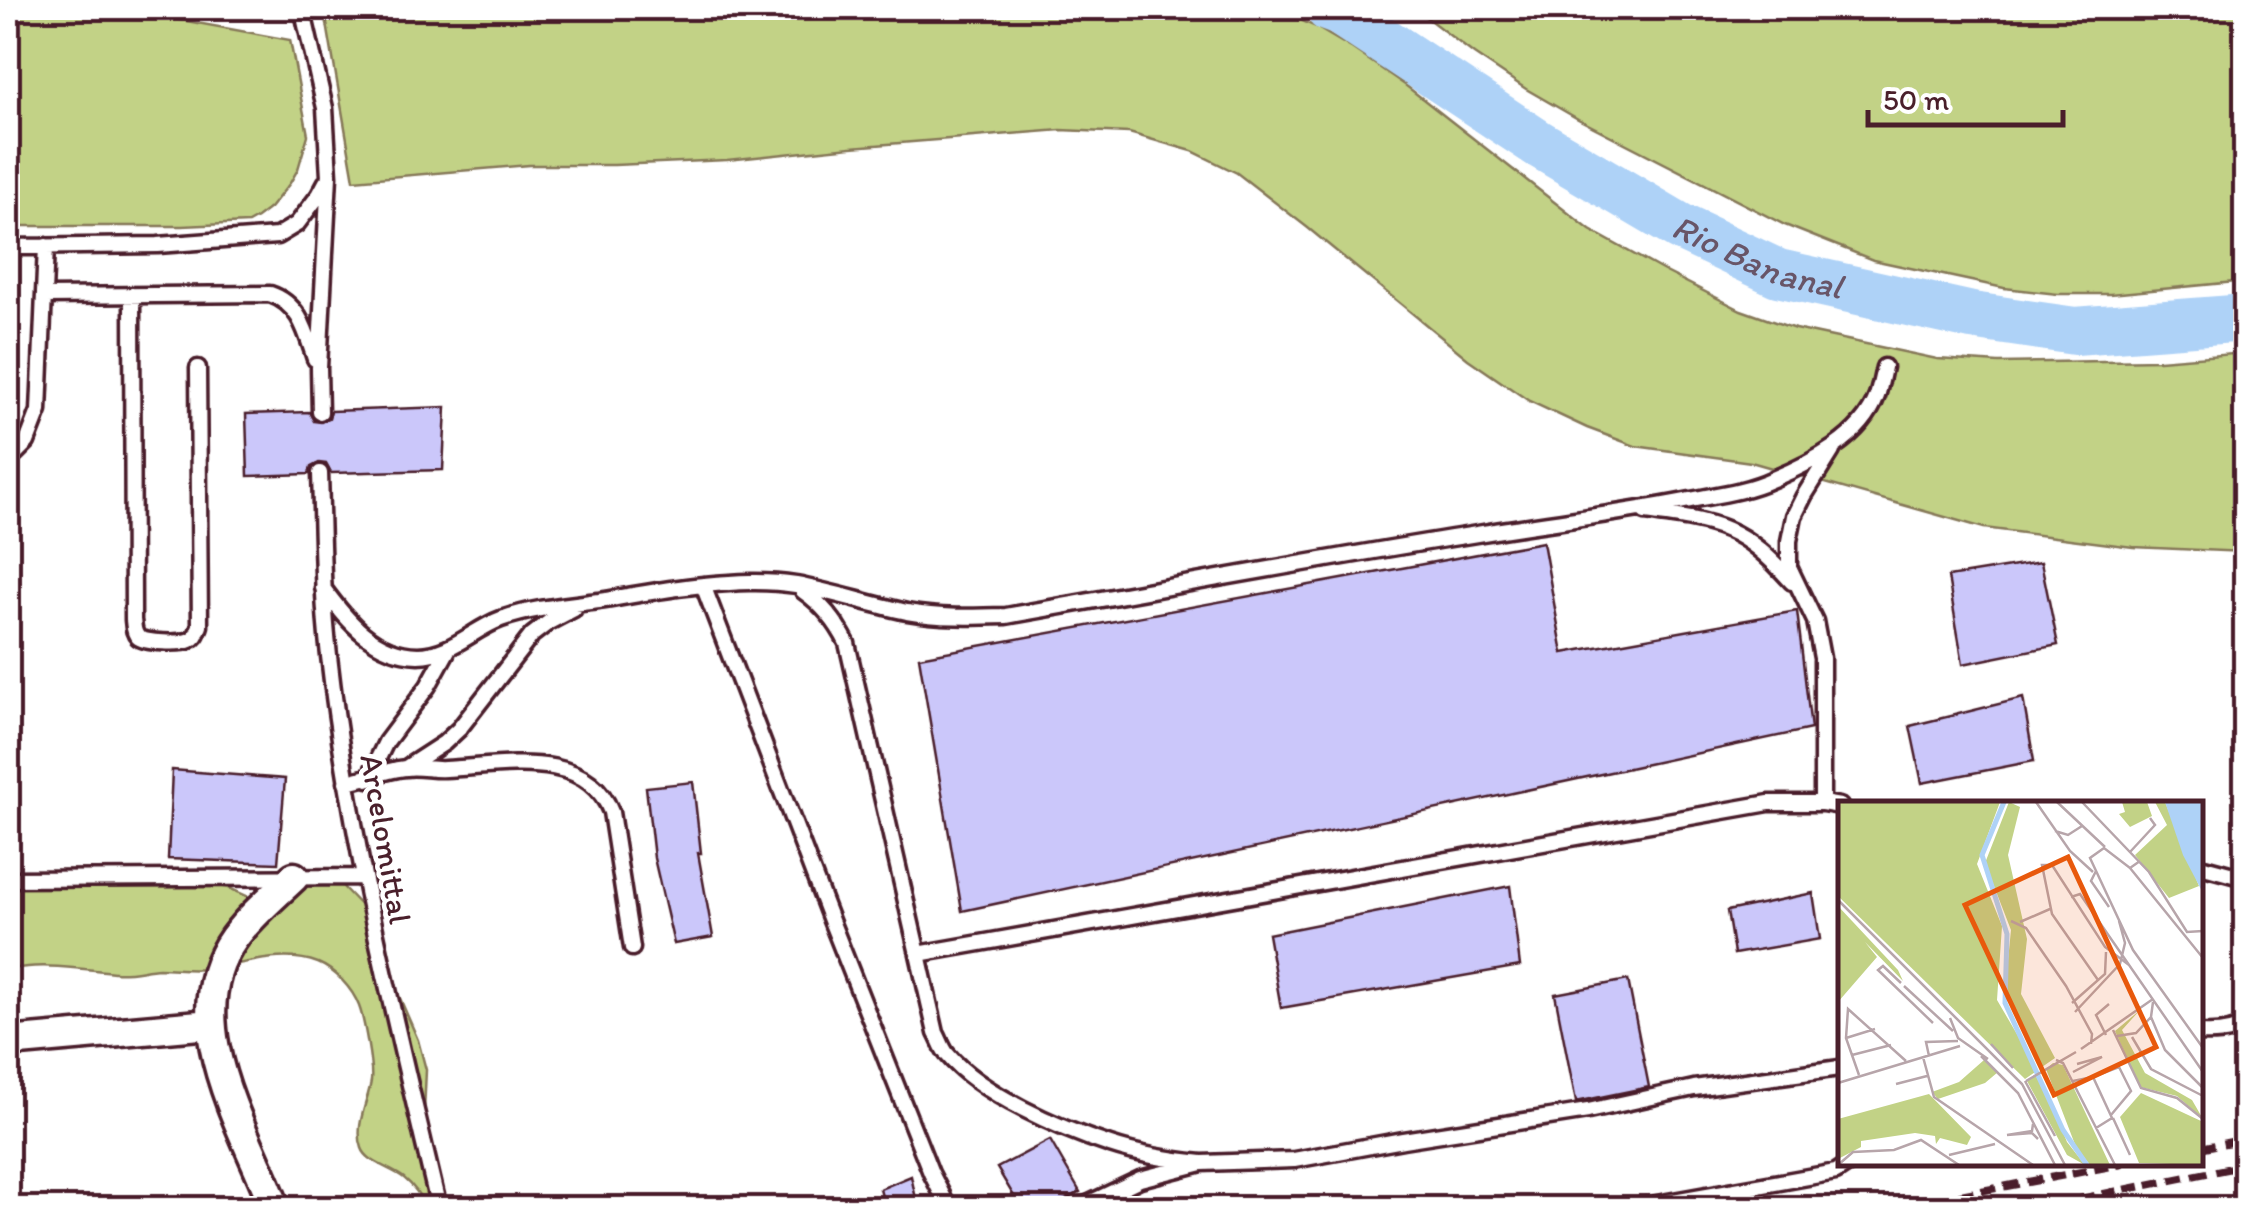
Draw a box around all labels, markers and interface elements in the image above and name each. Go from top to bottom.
scale bar [1868,65,2063,127]
text: 50 m [1883,81,1949,118]
water label: Rio Bananal [1666,205,1849,308]
street label: Arcelomittal [352,751,420,927]
inset map [1838,801,2203,1166]

